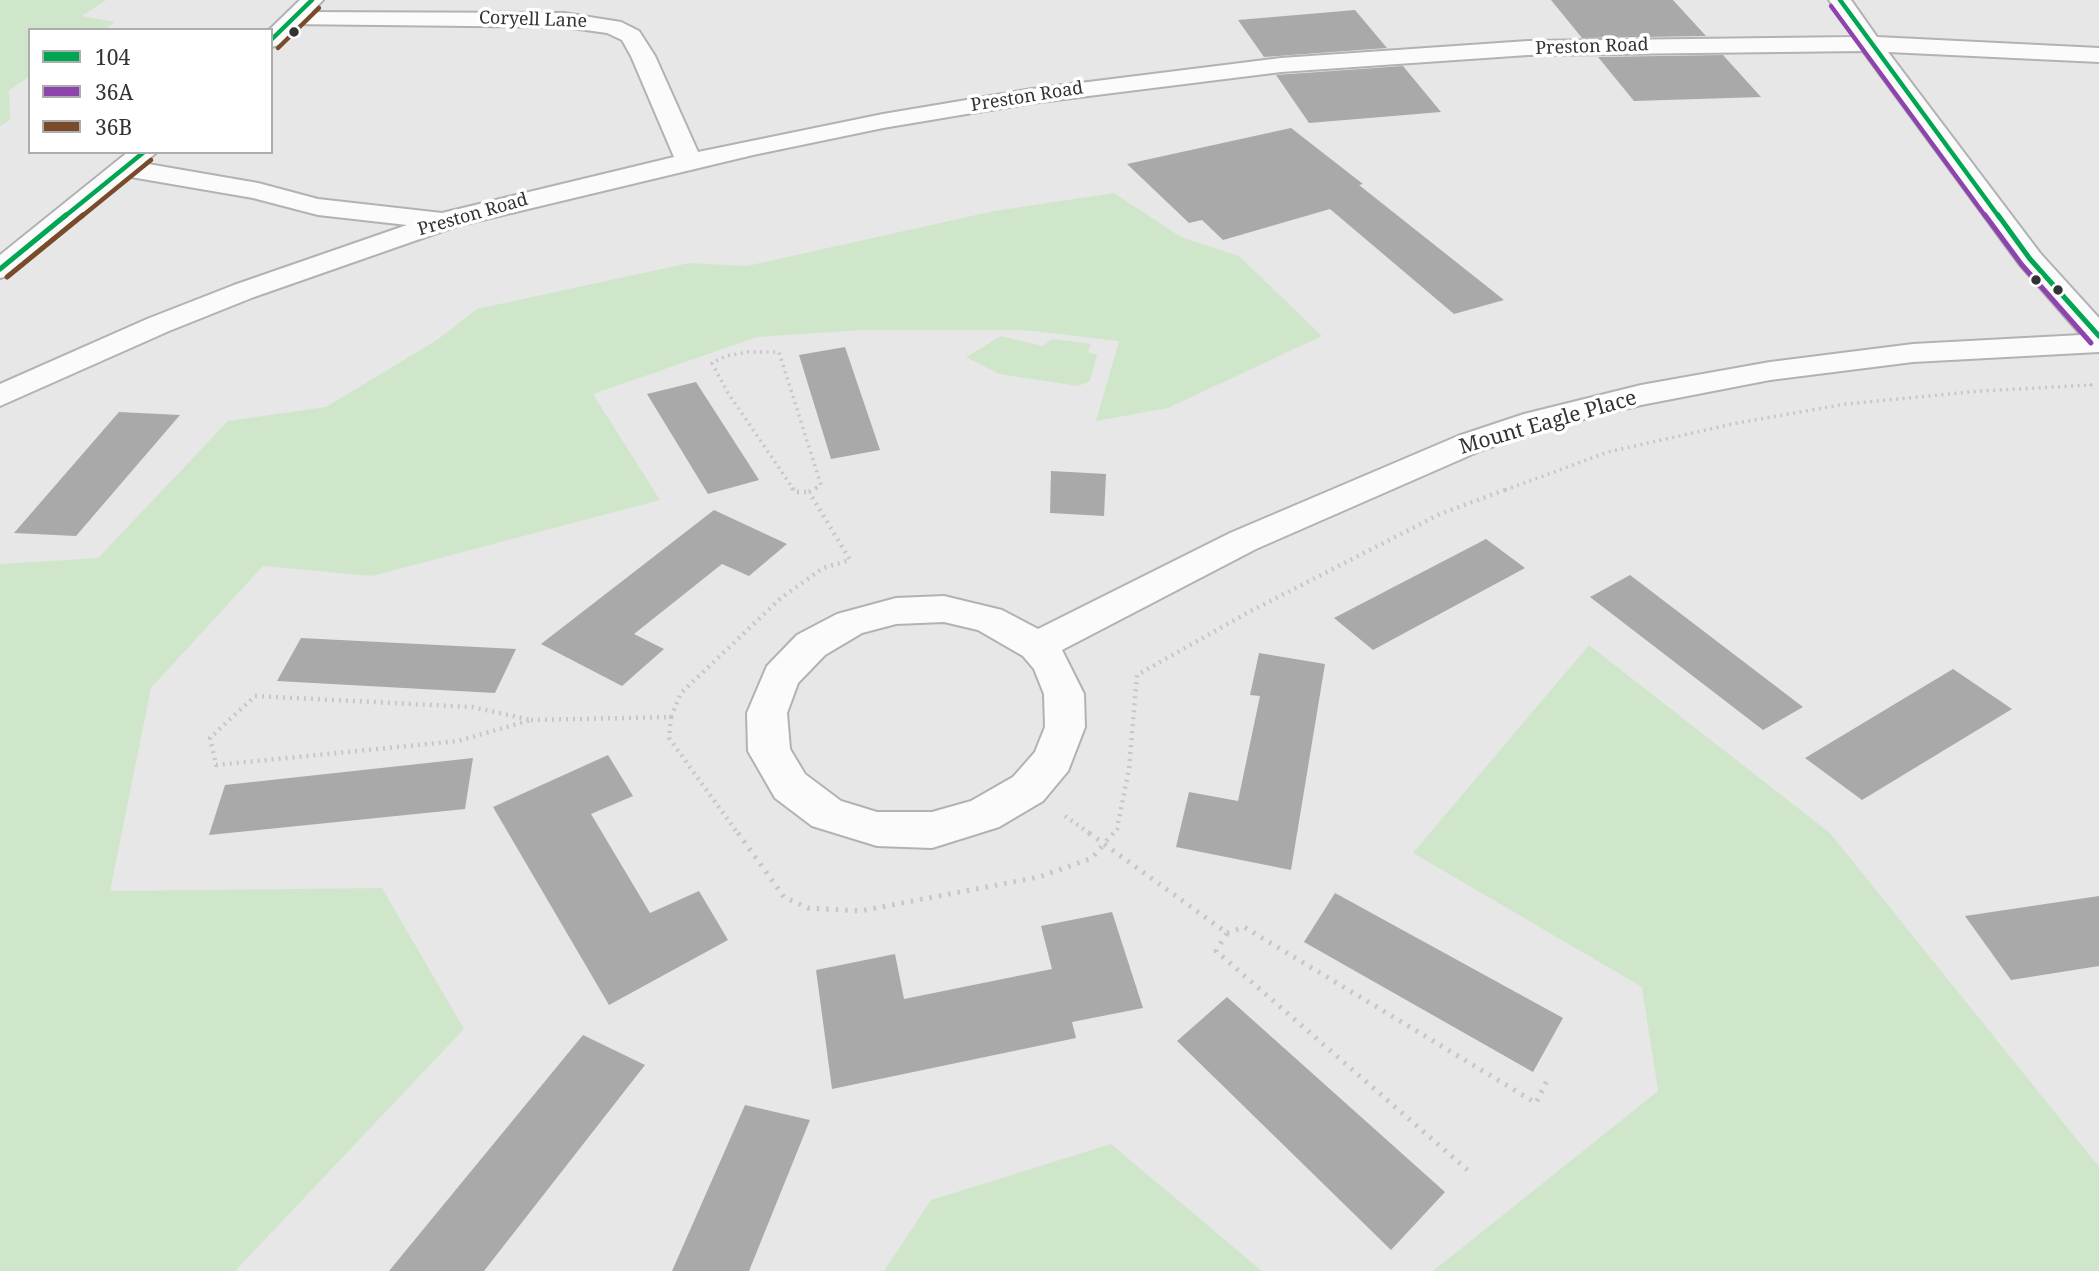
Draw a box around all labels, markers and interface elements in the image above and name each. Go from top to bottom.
street label: Coryell Lane [479,7,587,33]
unlabelled marker [287,25,301,39]
legend [28,28,273,154]
street label: Preston Road [1535,34,1649,60]
text: 104 [95,43,130,71]
street label: Preston Road [969,77,1085,117]
text: 36A [95,78,133,106]
text: 36B [95,113,132,141]
street label: Preston Road [415,189,531,241]
unlabelled marker [2029,273,2043,287]
unlabelled marker [2051,283,2065,297]
street label: Mount Eagle Place [1456,386,1640,460]

